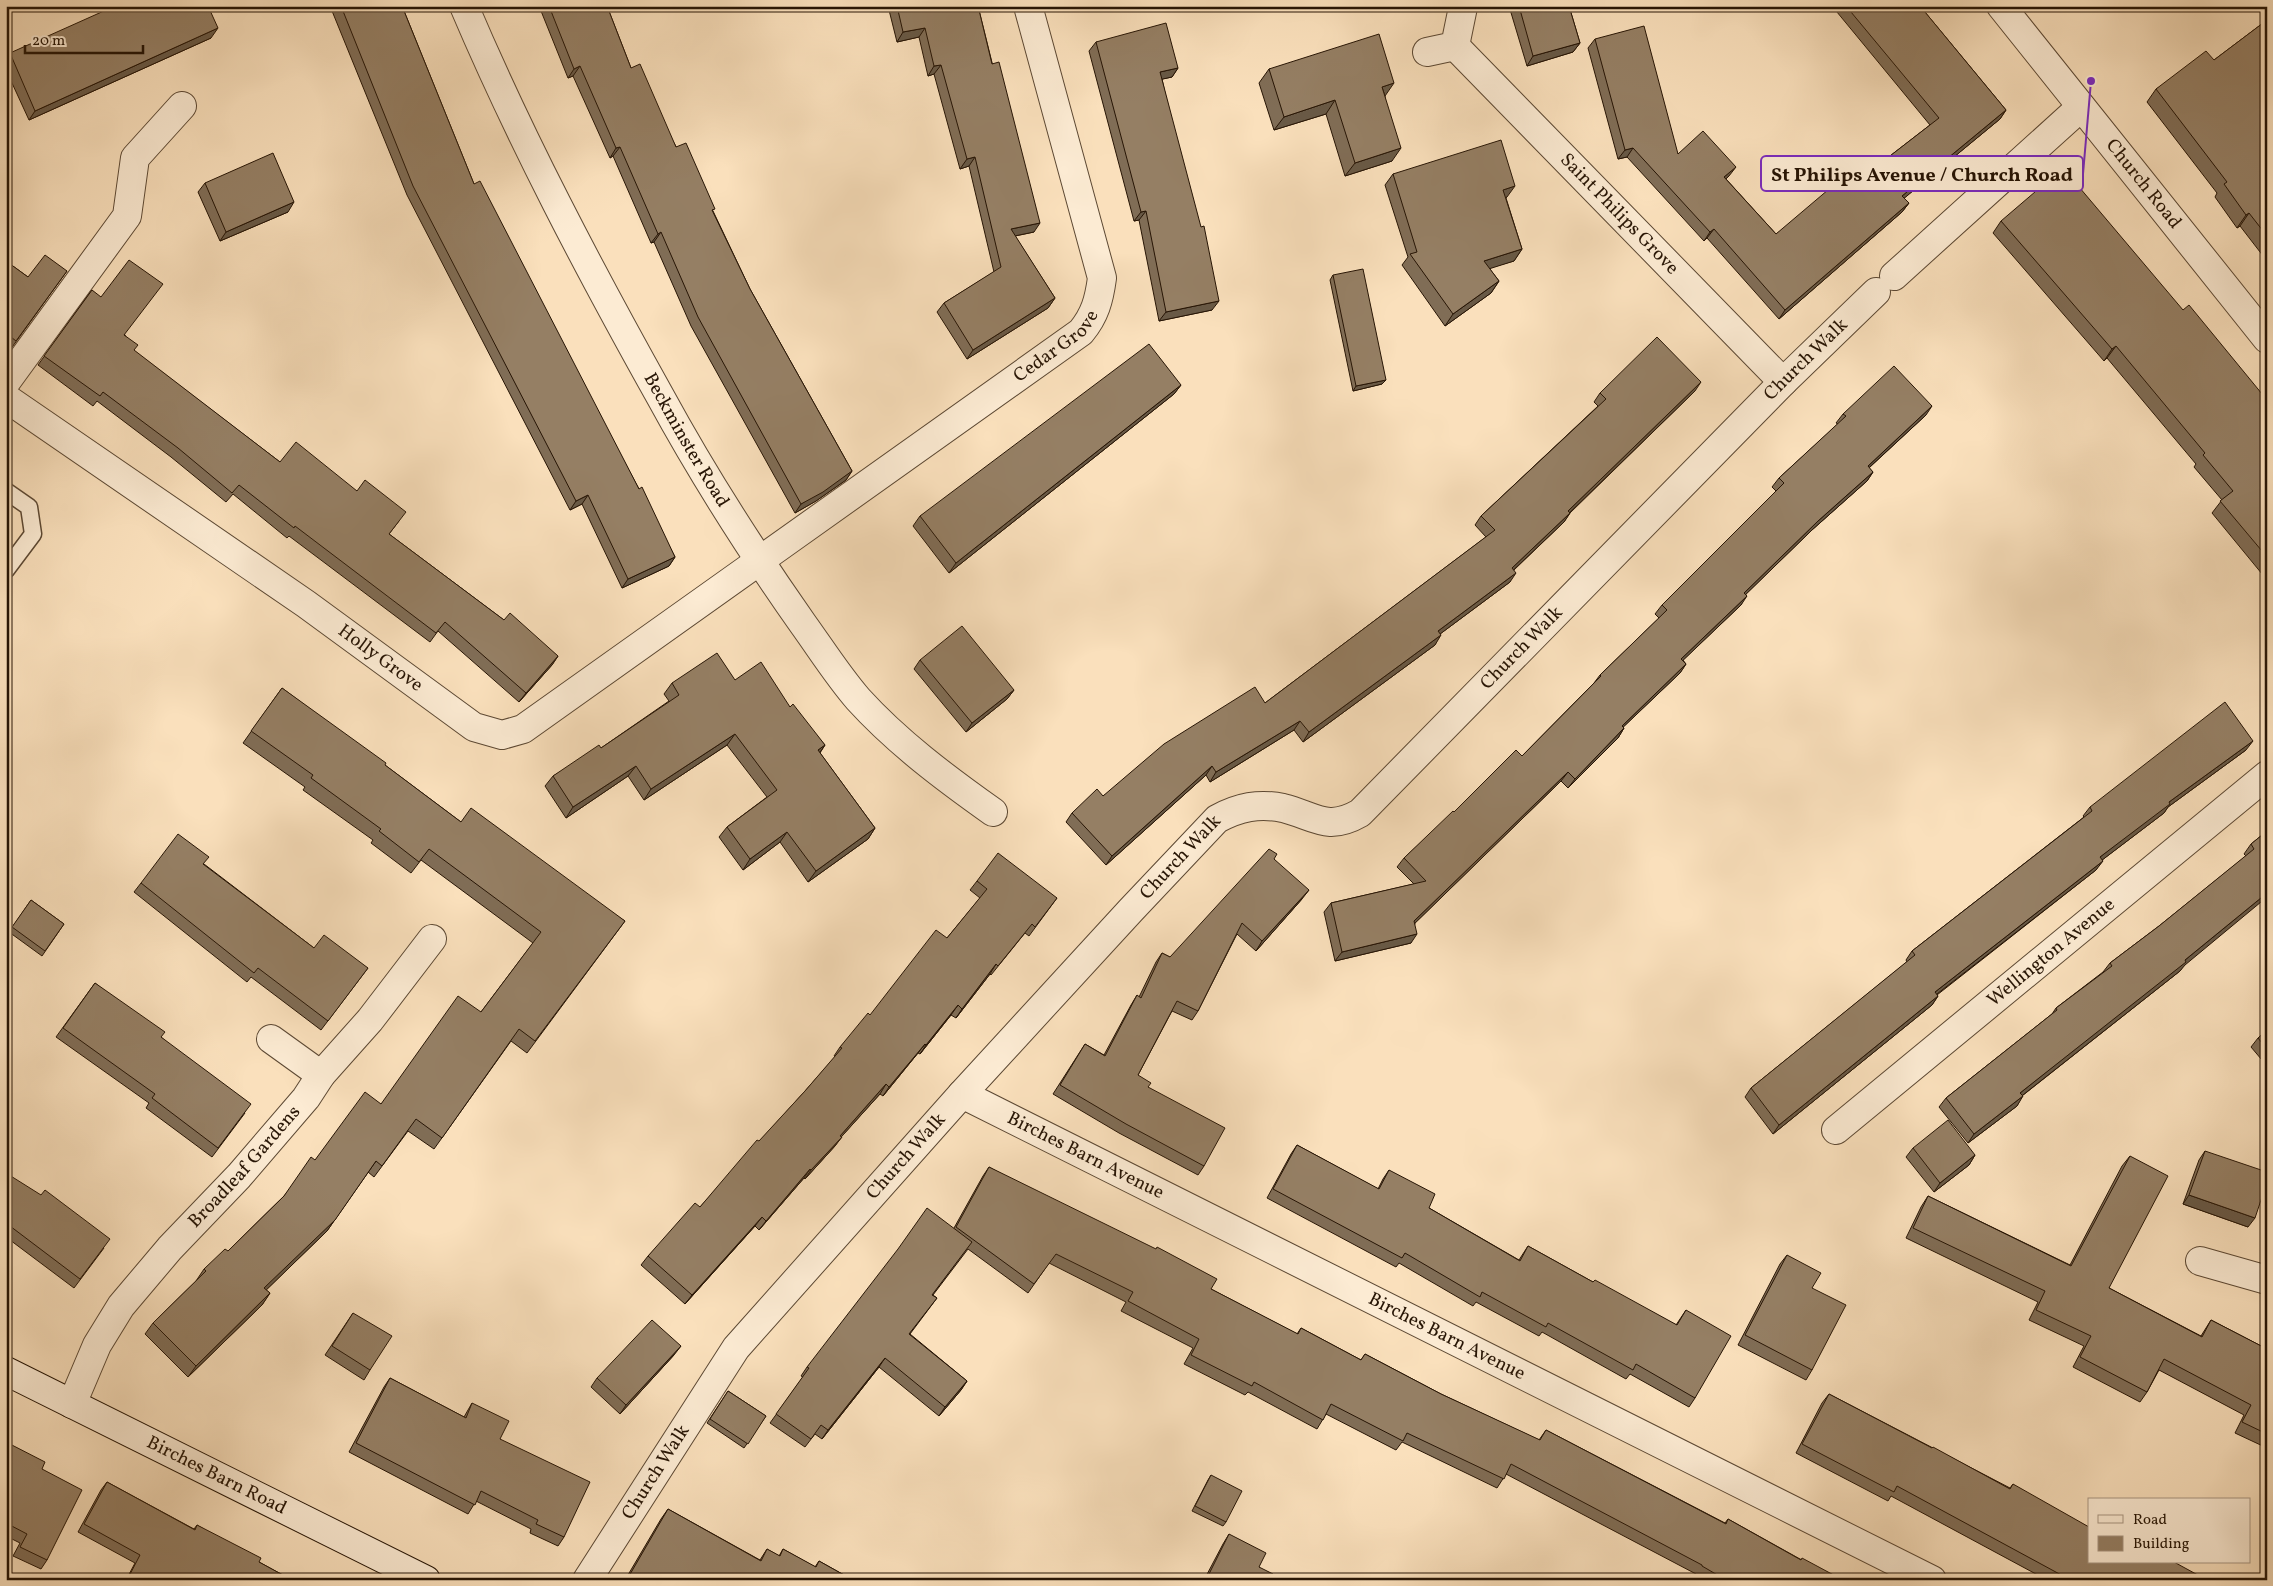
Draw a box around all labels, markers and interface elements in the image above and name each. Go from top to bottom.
scale bar [25,22,142,54]
text: 20 m [32,31,65,52]
street label: Church Road [2099,134,2187,235]
street label: Saint Philips Grove [1554,148,1685,281]
callout: St Philips Avenue / Church Road [1761,156,2083,191]
text: St Philips Avenue / Church Road [1771,162,2073,190]
street label: Cedar Grove [1008,306,1105,389]
street label: Church Walk [1758,313,1854,407]
street label: Beckminster Road [637,368,735,513]
street label: Church Walk [1475,600,1569,696]
street label: Holly Grove [332,618,428,698]
street label: Church Walk [1134,809,1227,906]
street label: Wellington Avenue [1982,892,2121,1013]
street label: Broadleaf Gardens [183,1100,307,1234]
street label: Birches Barn Avenue [1002,1106,1168,1206]
street label: Church Walk [861,1107,952,1206]
street label: Birches Barn Avenue [1364,1287,1530,1387]
street label: Church Walk [616,1420,696,1525]
street label: Birches Barn Road [142,1430,291,1521]
legend [2088,1498,2250,1564]
text: Road [2133,1510,2167,1531]
text: Building [2133,1534,2190,1555]

